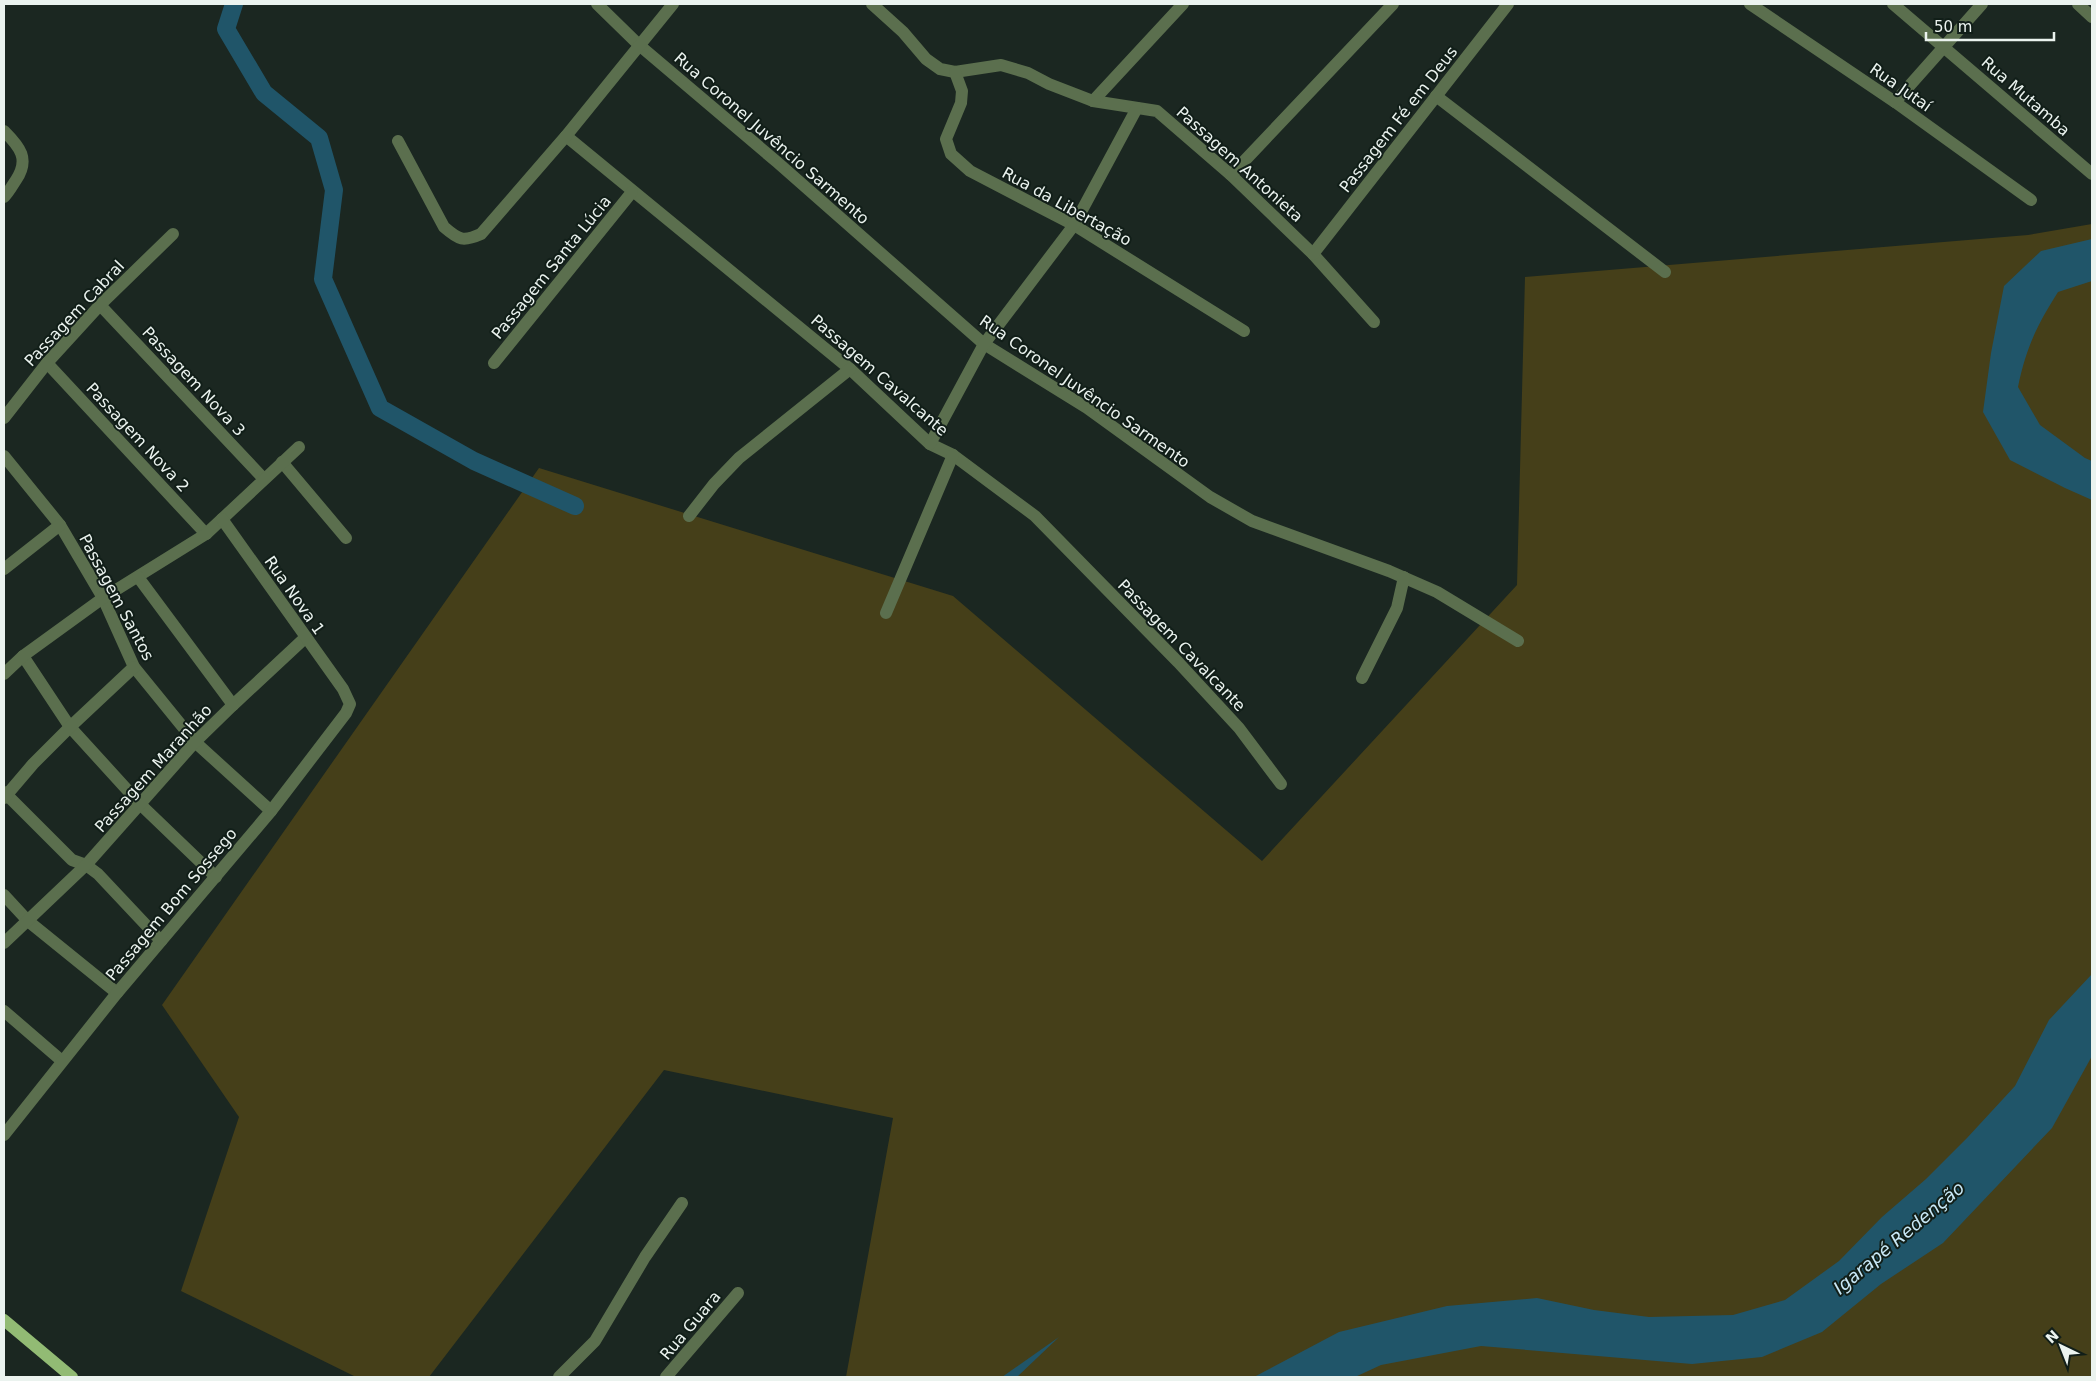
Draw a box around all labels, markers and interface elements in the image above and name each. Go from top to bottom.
scale bar [1926,10,2054,42]
text: 50 m [1934,18,1972,36]
street label: Passagem Fé em Deus [1335,42,1461,196]
street label: Rua Coronel Juvêncio Sarmento [670,48,873,228]
street label: Rua Mutamba [1978,53,2074,140]
street label: Rua Jutaí [1866,59,1936,116]
street label: Passagem Antonieta [1173,103,1307,226]
street label: Rua da Libertação [999,163,1135,250]
street label: Passagem Santa Lúcia [488,192,615,343]
street label: Passagem Cabral [20,256,128,370]
street label: Passagem Cavalcante [807,311,952,440]
street label: Rua Coronel Juvêncio Sarmento [976,311,1193,472]
street label: Passagem Nova 3 [138,323,249,440]
street label: Passagem Nova 2 [82,379,193,496]
street label: Passagem Santos [75,531,158,664]
street label: Rua Nova 1 [261,552,329,638]
street label: Passagem Cavalcante [1114,576,1249,715]
street label: Passagem Maranhão [91,700,216,836]
street label: Passagem Bom Sossego [102,824,241,985]
water label: Igarapé Redenção [1829,1177,1968,1298]
street label: Rua Guara [656,1287,725,1364]
north arrow [2036,1321,2086,1371]
text: N [2042,1327,2062,1346]

